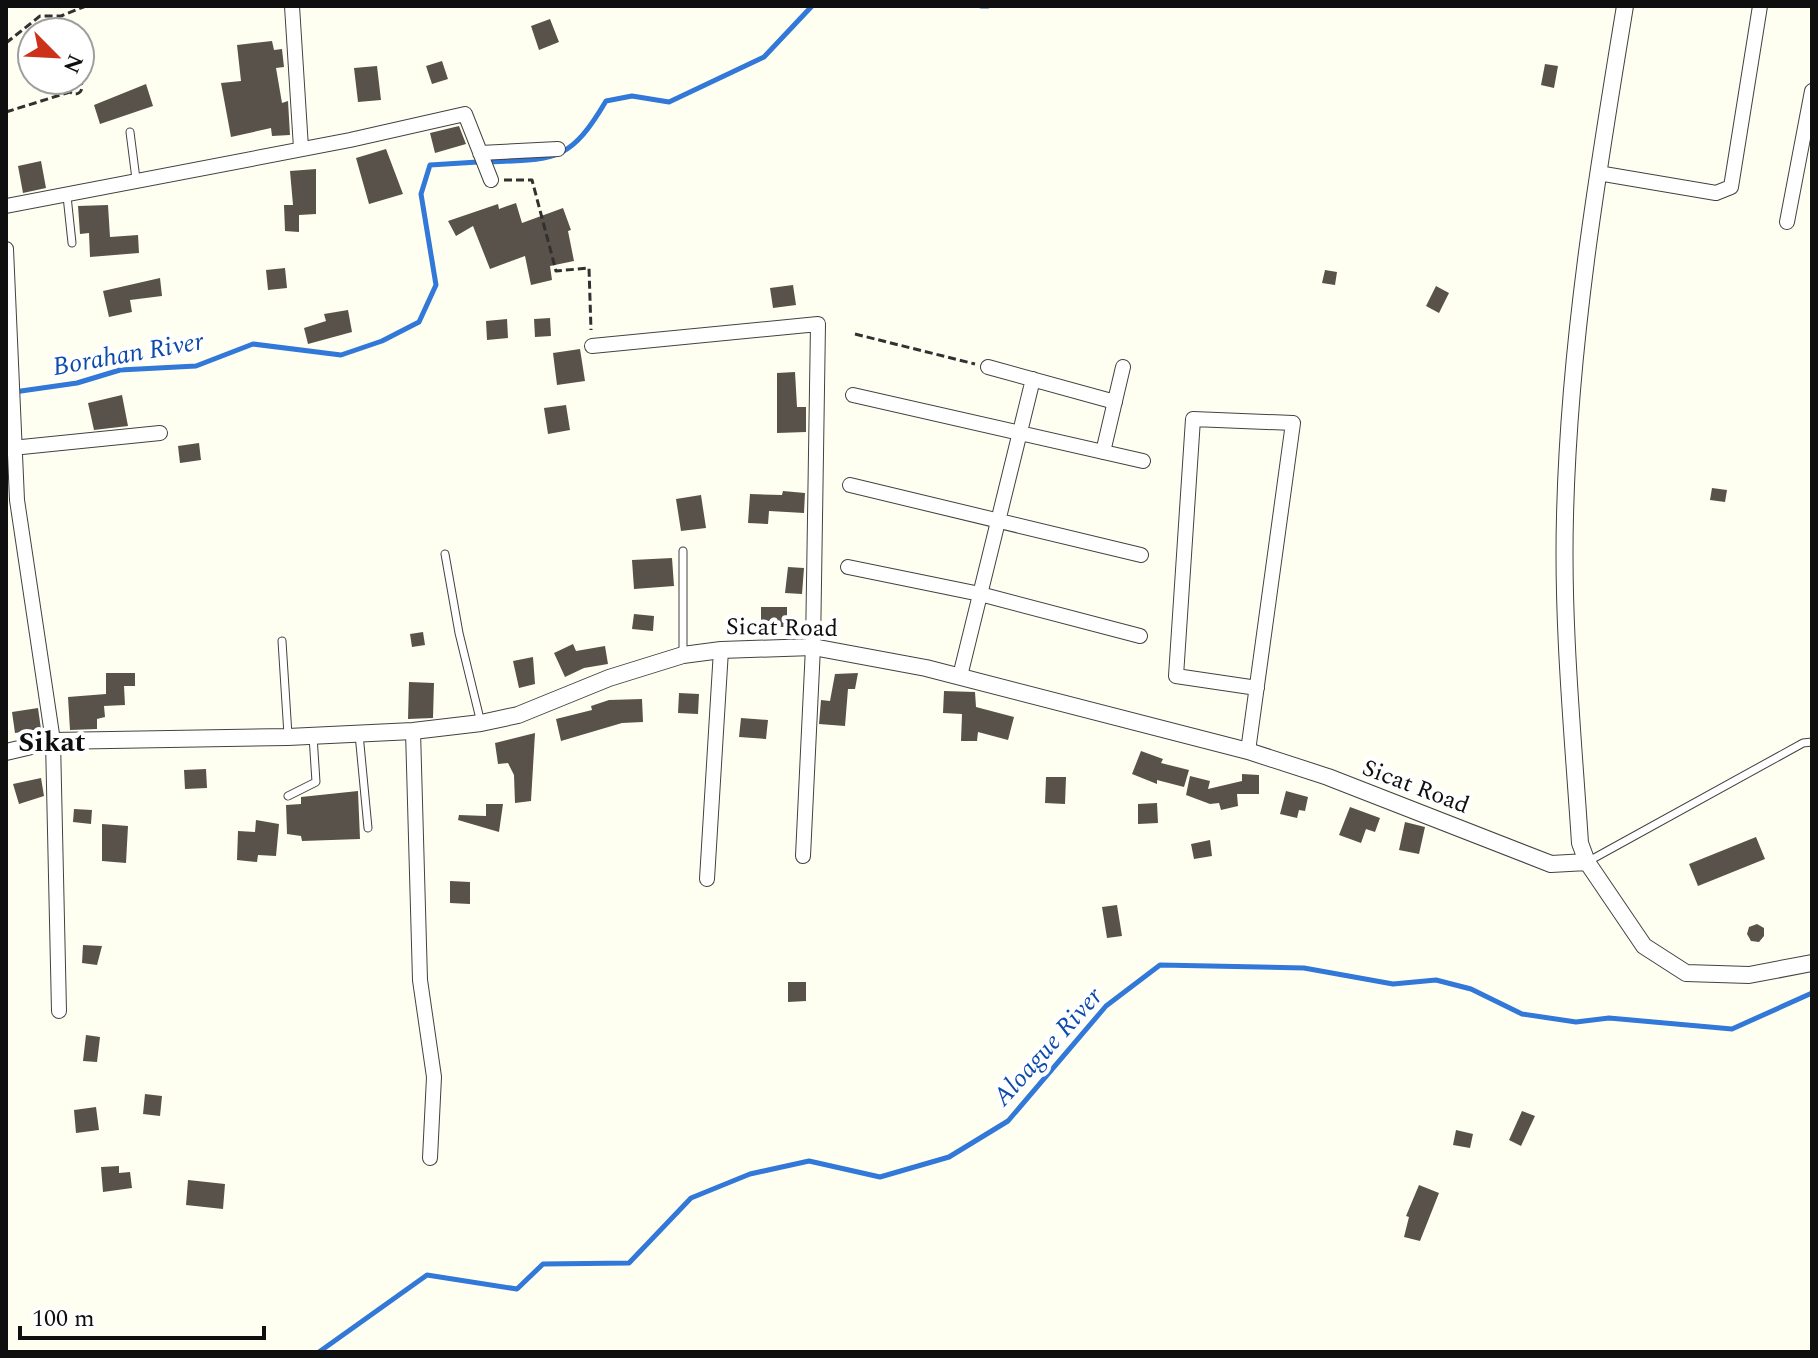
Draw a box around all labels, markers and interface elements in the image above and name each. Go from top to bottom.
north arrow [16,16,96,96]
text: N [54,49,92,78]
water label: Borahan River [49,321,208,387]
street label: Sicat Road [726,609,838,647]
district label: Sikat [18,721,86,764]
street label: Sicat Road [1357,750,1474,824]
water label: Aloague River [983,977,1113,1116]
scale bar [20,1290,264,1340]
text: 100 m [32,1301,95,1337]

